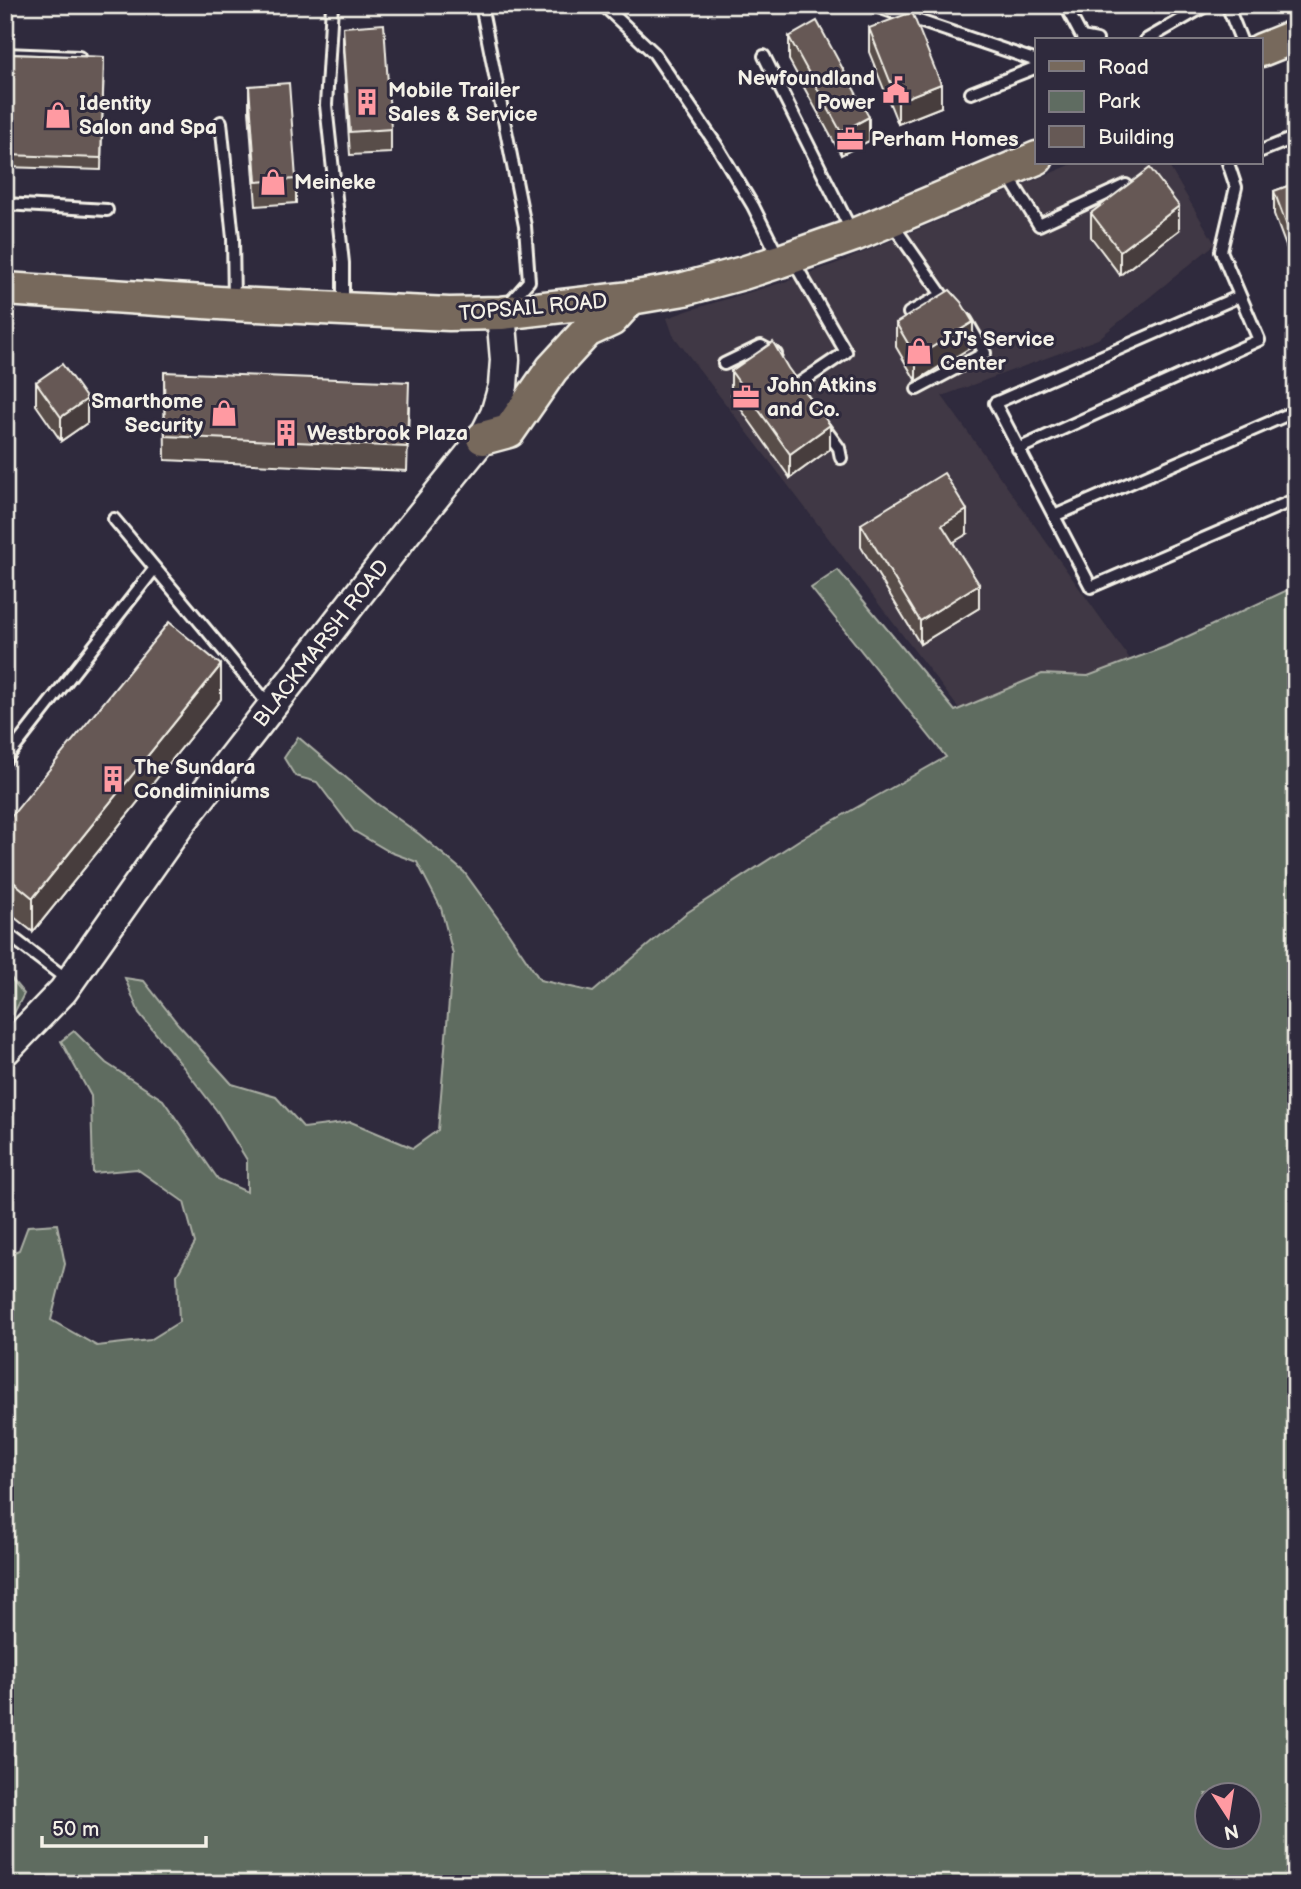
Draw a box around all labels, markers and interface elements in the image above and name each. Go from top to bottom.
legend [1035,38,1262,164]
text: Road [1098,55,1149,80]
place label: Newfoundland Power [737,66,876,115]
public building icon: Newfoundland Power [881,75,911,105]
place label: Mobile Trailer Sales & Service [388,78,538,127]
building icon: Mobile Trailer Sales & Service [352,87,382,117]
text: Park [1098,89,1141,114]
place label: Identity Salon and Spa [79,91,217,140]
shop icon: Identity Salon and Spa [43,100,73,130]
office icon: Perham Homes [835,124,865,154]
text: Building [1098,125,1174,150]
place label: Perham Homes [871,127,1019,152]
shop icon: Meineke [258,167,288,197]
place label: Meineke [294,170,376,195]
street label: TOPSAIL ROAD [458,289,608,326]
place label: JJ's Service Center [940,327,1055,376]
shop icon: JJ's Service Center [904,336,934,366]
place label: John Atkins and Co. [767,373,877,422]
office icon: John Atkins and Co. [731,382,761,412]
place label: Smarthome Security [91,389,203,438]
shop icon: Smarthome Security [209,398,239,428]
building icon: Westbrook Plaza [271,418,301,448]
place label: Westbrook Plaza [307,421,468,446]
street label: BLACKMARSH ROAD [248,555,394,732]
place label: The Sundara Condiminiums [134,755,270,804]
building icon: The Sundara Condiminiums [98,764,128,794]
north arrow [1192,1780,1262,1850]
scale bar [42,1805,206,1849]
text: 50 m [52,1817,99,1842]
text: N [1222,1818,1241,1844]

